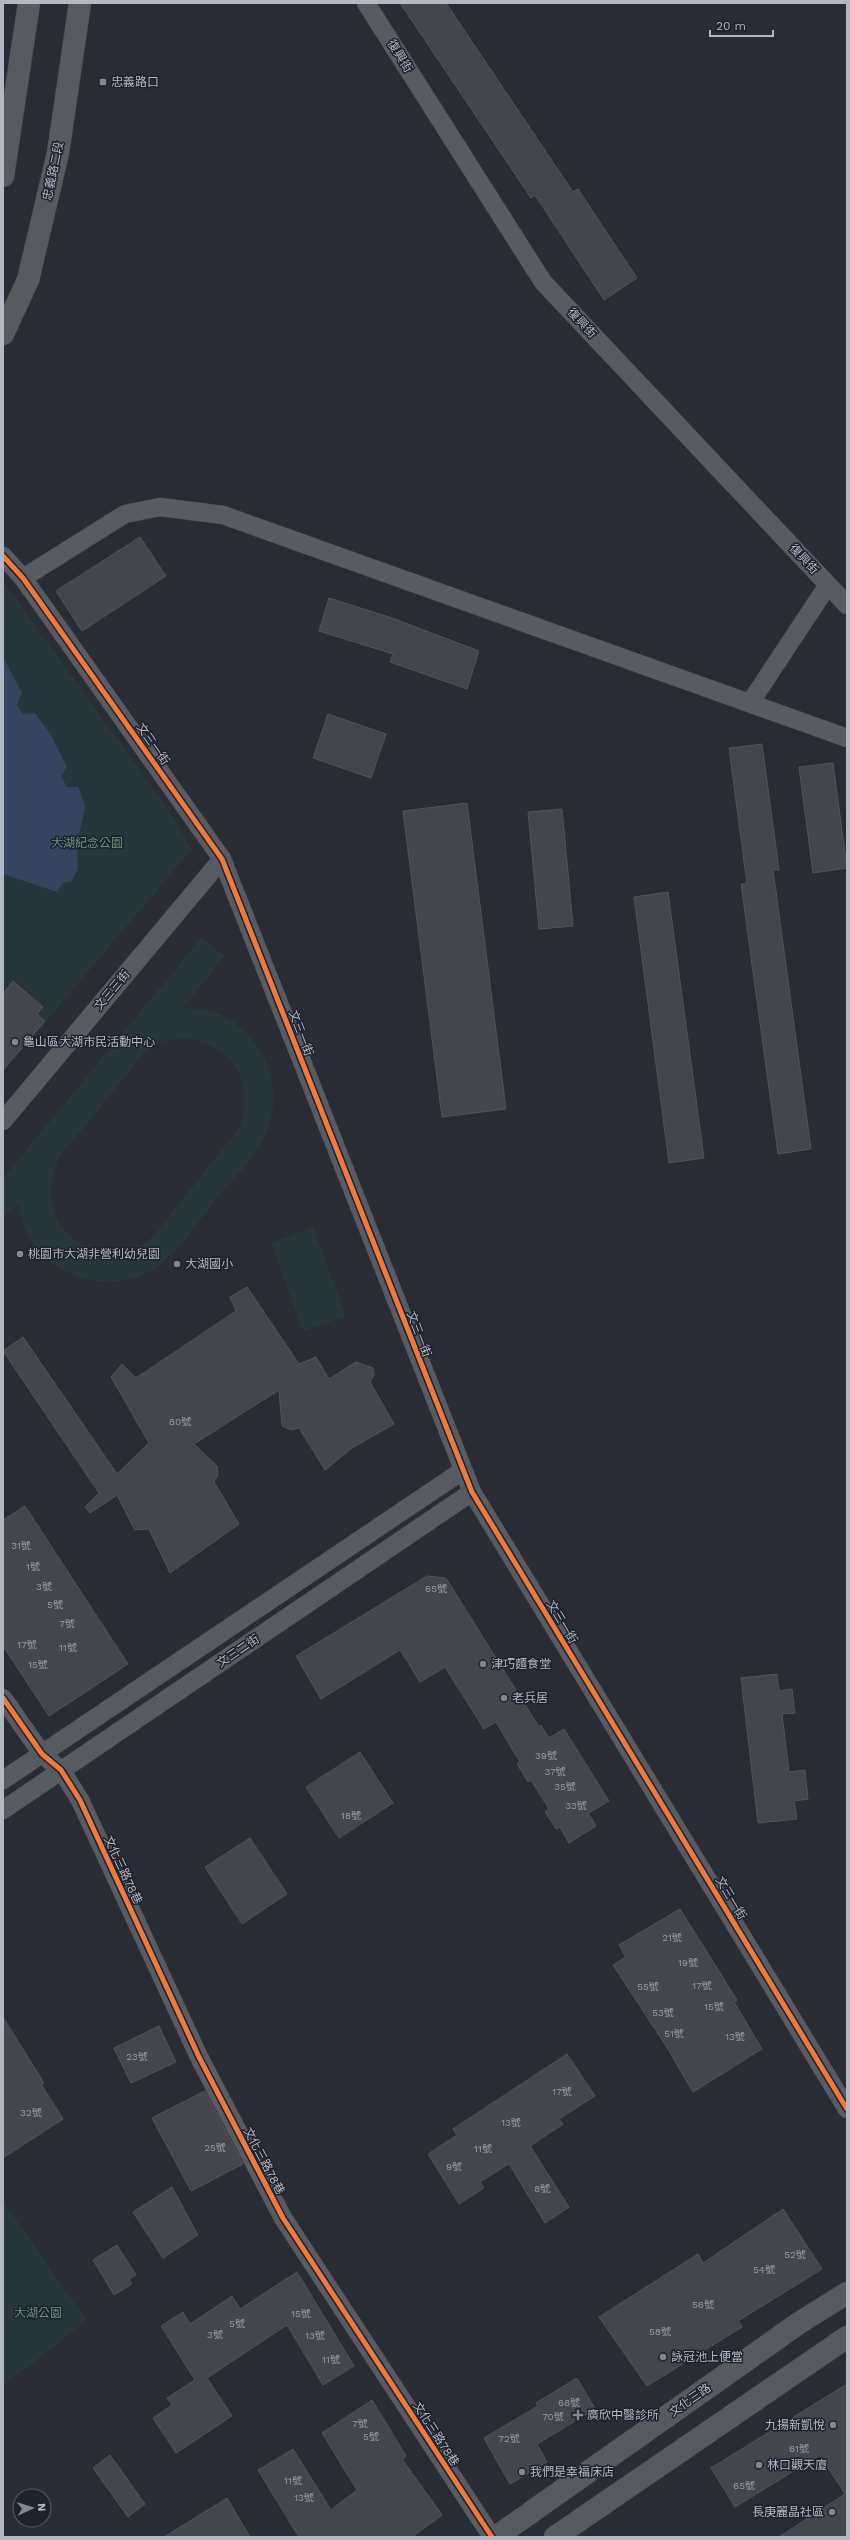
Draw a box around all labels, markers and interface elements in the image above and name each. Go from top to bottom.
scale bar [710,12,773,38]
text: 20 m [716,19,746,33]
street label: 復興街 [385,37,415,75]
place label: 忠義路口 [111,75,159,89]
marker: 忠義路口 [98,77,108,87]
street label: 忠義路二段 [40,140,66,202]
street label: 復興街 [565,305,599,341]
street label: 復興街 [787,541,821,577]
street label: 文三一街 [133,720,173,768]
park label: 大湖紀念公園 [51,836,123,850]
street label: 文三三街 [91,967,133,1013]
street label: 文三一街 [286,1008,316,1058]
place label: 龜山區大湖市民活動中心 [23,1035,155,1049]
marker: 龜山區大湖市民活動中心 [10,1037,20,1047]
place label: 桃園市大湖非營利幼兒園 [28,1247,160,1261]
marker: 桃園市大湖非營利幼兒園 [15,1249,25,1259]
place label: 大湖國小 [185,1257,233,1271]
marker: 大湖國小 [172,1259,182,1269]
street label: 文三一街 [404,1309,434,1359]
house number: 80號 [169,1416,191,1427]
house number: 31號 [11,1540,31,1551]
house number: 1號 [26,1561,40,1572]
house number: 3號 [36,1581,52,1592]
house number: 65號 [425,1583,447,1594]
street label: 文三一街 [544,1598,580,1646]
house number: 5號 [47,1599,63,1610]
house number: 7號 [59,1618,75,1629]
street label: 文三二街 [214,1632,262,1670]
house number: 17號 [17,1639,37,1650]
house number: 11號 [59,1642,77,1653]
place label: 津巧麵食堂 [491,1657,551,1671]
house number: 15號 [28,1659,48,1670]
marker: 津巧麵食堂 [478,1659,488,1669]
place label: 老兵居 [512,1691,548,1705]
marker: 老兵居 [499,1693,509,1703]
house number: 39號 [535,1750,557,1761]
house number: 37號 [544,1766,566,1777]
house number: 35號 [554,1781,576,1792]
house number: 33號 [565,1800,587,1811]
house number: 18號 [341,1810,361,1821]
street label: 文化三路78巷 [101,1834,145,1906]
street label: 文三一街 [713,1874,749,1922]
house number: 21號 [662,1932,682,1943]
house number: 19號 [678,1957,698,1968]
house number: 17號 [692,1980,712,1991]
house number: 55號 [637,1981,659,1992]
house number: 15號 [704,2001,724,2012]
house number: 53號 [652,2007,674,2018]
house number: 51號 [664,2028,684,2039]
house number: 13號 [725,2031,745,2042]
house number: 23號 [126,2051,148,2062]
house number: 17號 [552,2086,572,2097]
house number: 32號 [20,2107,42,2118]
house number: 13號 [501,2117,521,2128]
street label: 文化三路78巷 [240,2125,288,2197]
house number: 25號 [204,2142,226,2153]
house number: 11號 [474,2143,492,2154]
house number: 9號 [446,2161,462,2172]
house number: 8號 [534,2183,550,2194]
house number: 52號 [784,2249,806,2260]
house number: 54號 [753,2264,775,2275]
house number: 56號 [692,2299,714,2310]
park label: 大湖公園 [14,2306,62,2320]
house number: 15號 [291,2308,311,2319]
house number: 5號 [229,2318,245,2329]
house number: 58號 [649,2326,671,2337]
house number: 3號 [207,2329,223,2340]
house number: 13號 [305,2330,325,2341]
place label: 詠冠池上便當 [671,2350,743,2364]
marker: 詠冠池上便當 [658,2352,668,2362]
house number: 11號 [322,2354,340,2365]
street label: 文化三路 [666,2380,714,2420]
house number: 68號 [558,2397,580,2408]
street label: 文化三路78巷 [410,2399,462,2469]
place label: 廣欣中醫診所 [587,2408,659,2422]
marker: 廣欣中醫診所 [572,2409,584,2421]
house number: 70號 [542,2411,564,2422]
house number: 7號 [352,2418,368,2429]
place label: 九揚新凱悅 [765,2418,825,2432]
marker: 九揚新凱悅 [828,2420,838,2430]
house number: 5號 [363,2431,379,2442]
house number: 72號 [498,2433,520,2444]
house number: 61號 [789,2443,809,2454]
place label: 林口觀天廈 [767,2458,827,2472]
marker: 林口觀天廈 [754,2460,764,2470]
place label: 我們是幸福床店 [530,2465,614,2479]
marker: 我們是幸福床店 [517,2467,527,2477]
house number: 11號 [284,2475,302,2486]
house number: 65號 [733,2480,755,2491]
north arrow [12,2488,52,2528]
house number: 13號 [294,2492,314,2503]
text: N [35,2503,48,2512]
place label: 長庚麗晶社區 [752,2505,824,2519]
marker: 長庚麗晶社區 [827,2507,837,2517]

